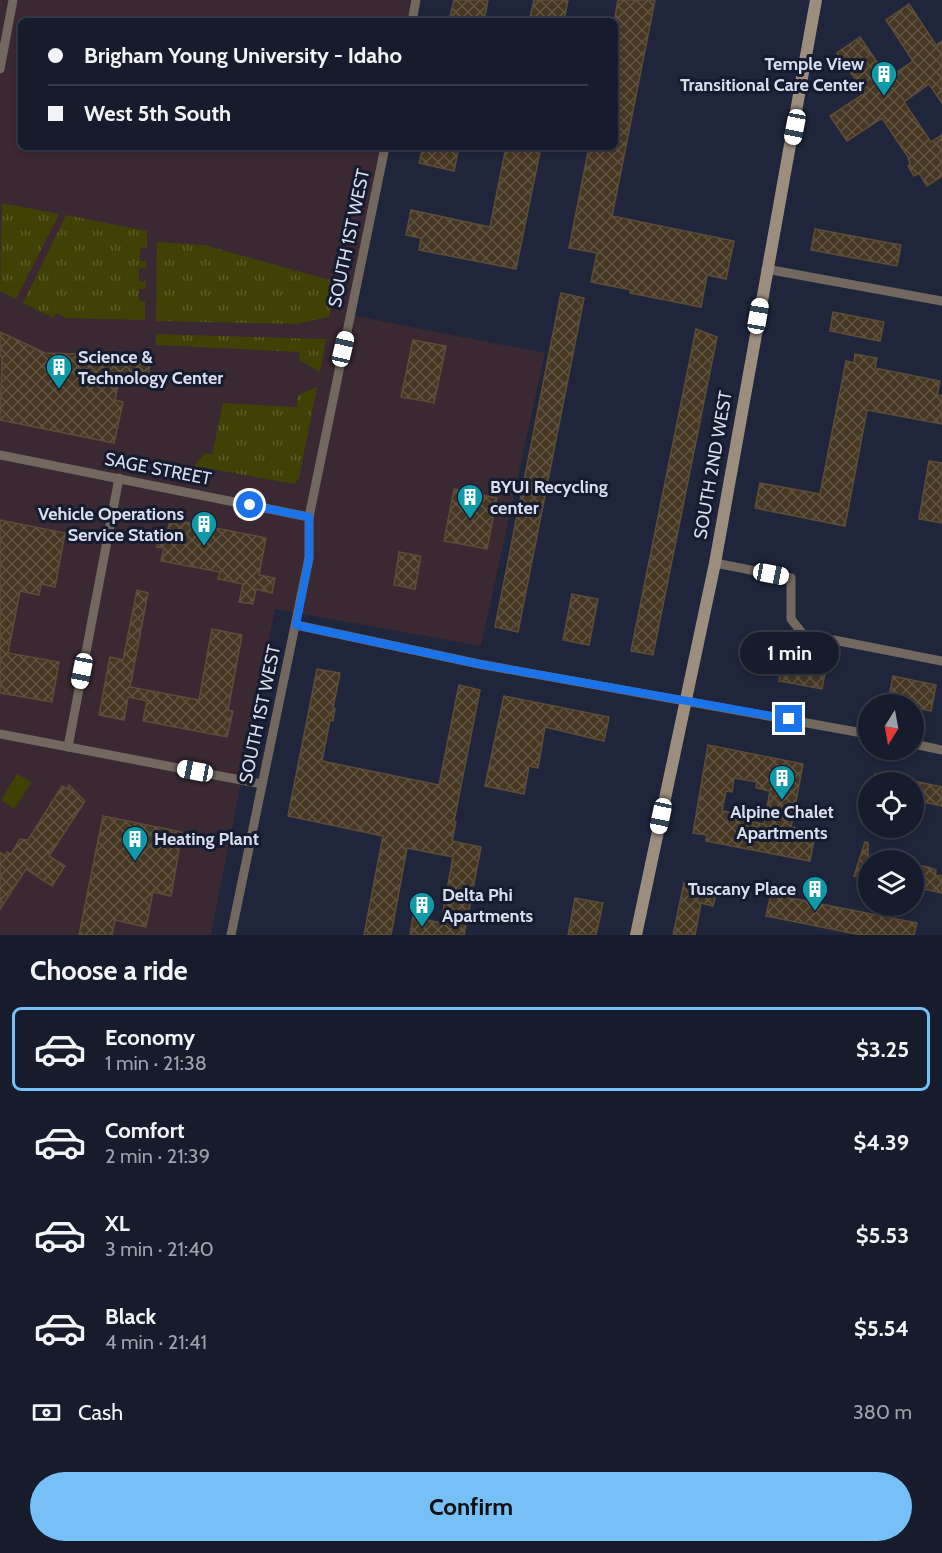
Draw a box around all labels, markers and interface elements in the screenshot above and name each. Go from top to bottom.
text: Brigham Young University - Idaho [84,42,402,69]
place label: Temple View Transitional Care Center [680,53,864,96]
building icon: Temple View Transitional Care Center [869,59,899,97]
text: West 5th South [84,100,231,127]
car [783,108,807,146]
street label: SOUTH 1ST WEST [324,166,374,309]
car [746,297,770,335]
car [330,329,356,369]
place label: Science & Technology Center [78,346,223,389]
building icon: Science & Technology Center [44,352,74,390]
street label: SOUTH 2ND WEST [689,389,737,541]
street label: SAGE STREET [103,448,214,490]
place label: BYUI Recycling center [490,476,608,519]
building icon: BYUI Recycling center [455,482,485,520]
route start [236,491,263,518]
place label: Vehicle Operations Service Station [38,503,184,546]
building icon: Vehicle Operations Service Station [189,509,219,547]
car [752,562,790,586]
callout: 1 min [740,632,838,674]
text: 1 min [767,641,812,665]
street label: SOUTH 1ST WEST [235,642,285,785]
car [70,652,94,690]
north arrow [858,694,924,760]
map controls [858,694,924,916]
route end [775,705,802,732]
car [176,759,214,783]
building icon: Alpine Chalet Apartments [767,763,797,801]
button: locate [858,772,924,838]
car [648,797,674,835]
place label: Alpine Chalet Apartments [730,801,834,844]
building icon: Heating Plant [120,824,150,862]
place label: Heating Plant [154,828,259,850]
button: layers [858,850,924,916]
building icon: Tuscany Place [800,874,830,912]
place label: Tuscany Place [688,878,796,900]
place label: Delta Phi Apartments [442,884,534,927]
building icon: Delta Phi Apartments [407,890,437,928]
text: Choose a ride [30,954,188,987]
icon: car [33,1022,87,1076]
text: Economy [105,1024,195,1051]
text: $3.25 [856,1036,909,1063]
text: 1 min · 21:38 [105,1051,207,1075]
icon: car [33,1115,87,1169]
text: Comfort [105,1117,184,1144]
text: $4.39 [853,1129,909,1156]
text: 2 min · 21:39 [105,1144,210,1168]
icon: car [33,1208,87,1262]
text: XL [105,1210,130,1237]
text: $5.53 [856,1222,909,1249]
text: 3 min · 21:40 [105,1237,214,1261]
icon: car [33,1301,87,1355]
text: Black [105,1303,156,1330]
text: $5.54 [854,1315,909,1342]
text: 4 min · 21:41 [105,1330,207,1354]
icon: cash [30,1396,63,1429]
text: Cash [78,1399,123,1426]
text: 380 m [853,1400,912,1424]
button: Confirm [30,1472,912,1541]

